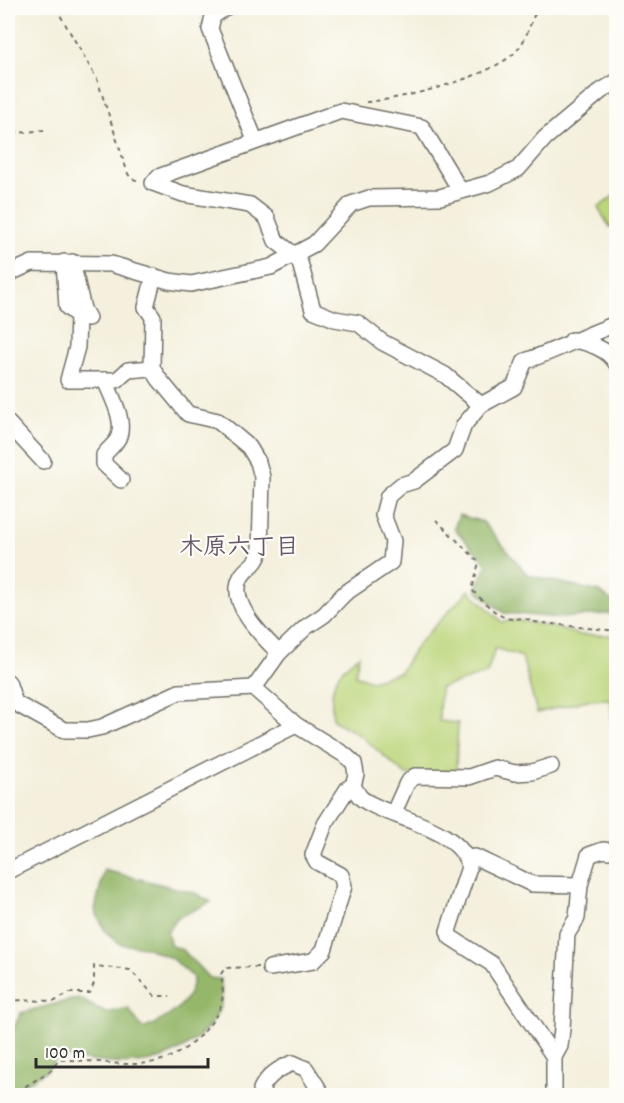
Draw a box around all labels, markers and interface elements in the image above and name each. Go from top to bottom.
district label: 木原六丁目 [179,532,299,566]
scale bar [36,1031,208,1069]
text: 100 m [45,1042,85,1067]

